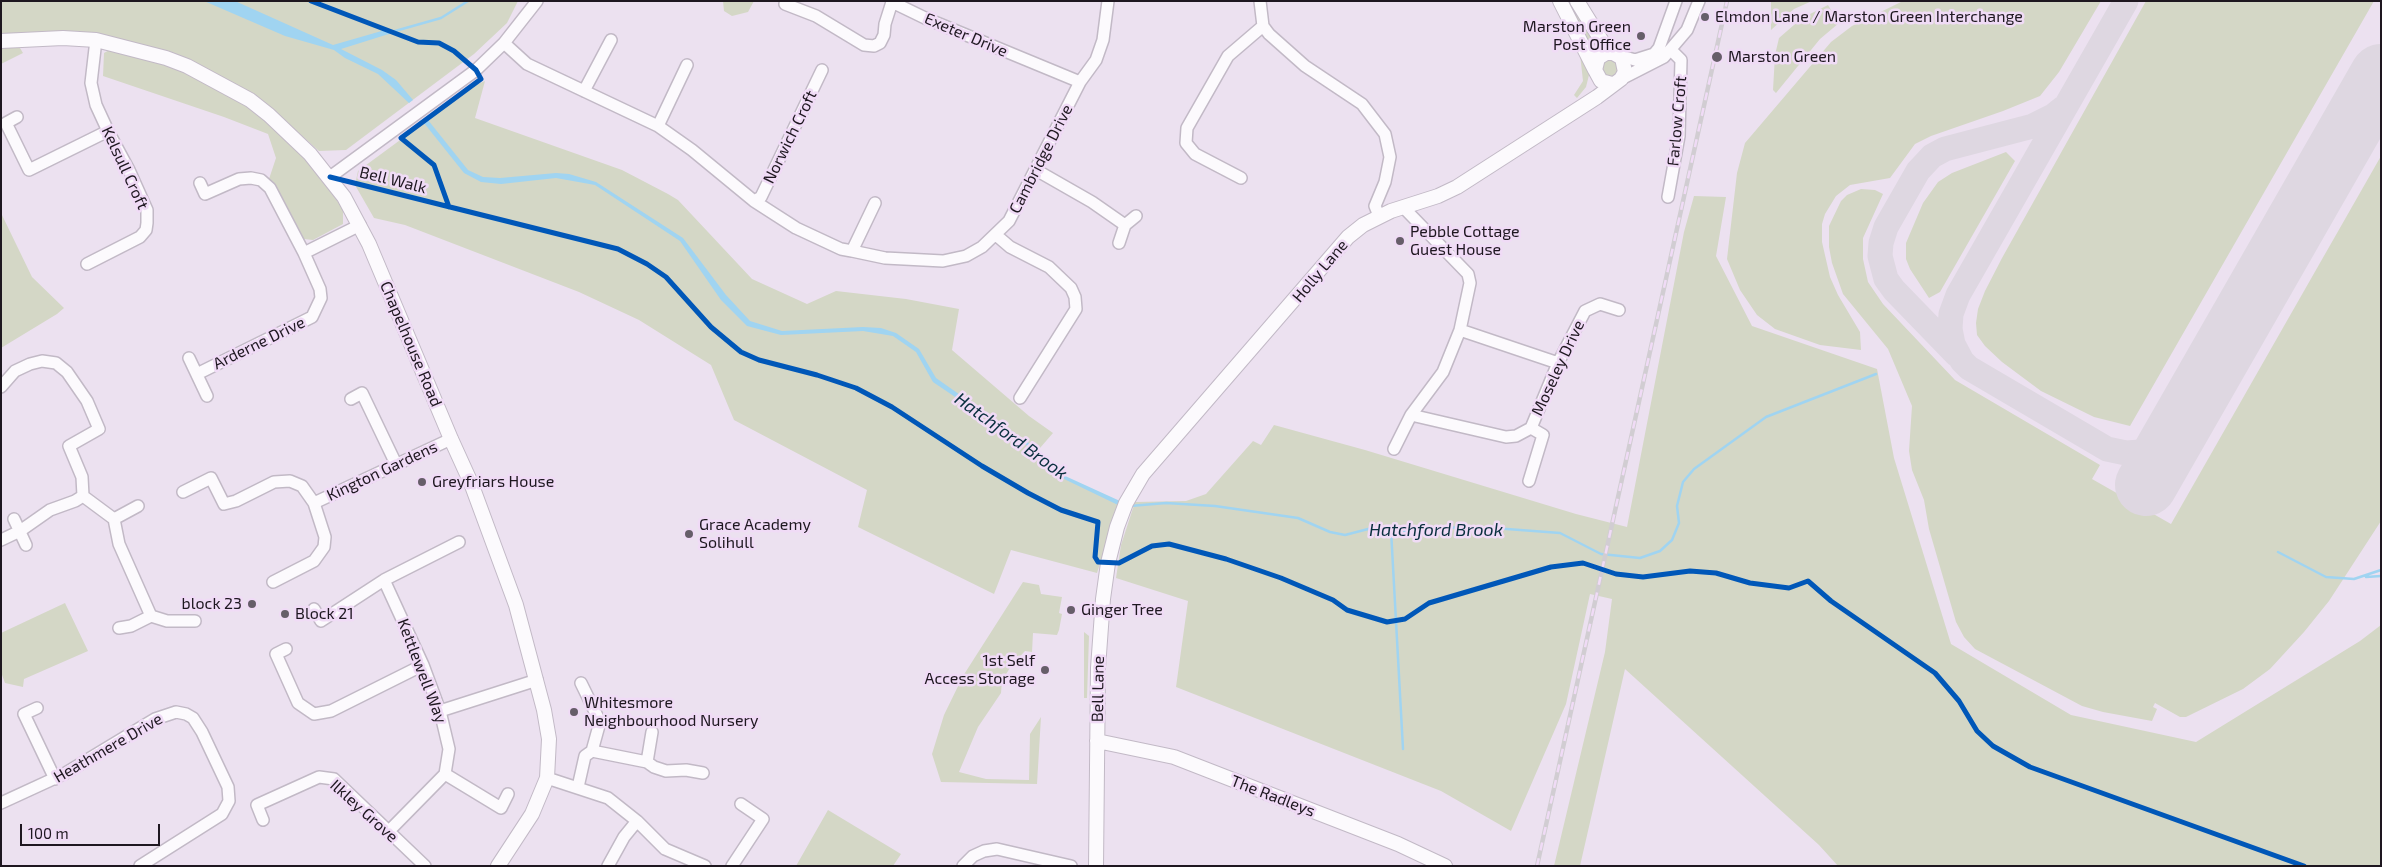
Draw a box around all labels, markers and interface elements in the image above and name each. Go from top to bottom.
place label: Elmdon Lane / Marston Green Interchange [1715,7,2023,27]
street label: Exeter Drive [922,9,1010,61]
marker: Elmdon Lane / Marston Green Interchange [1699,11,1711,23]
place label: Marston Green Post Office [1523,17,1631,55]
marker: Marston Green Post Office [1635,30,1647,42]
place label: Marston Green [1728,47,1836,67]
marker: Marston Green [1710,50,1724,64]
street label: Farlow Croft [1663,75,1691,167]
street label: Norwich Croft [759,87,821,187]
street label: Cambridge Drive [1005,101,1077,217]
street label: Kelsull Croft [97,123,153,213]
street label: Bell Walk [358,162,428,198]
place label: Pebble Cottage Guest House [1410,222,1520,260]
marker: Pebble Cottage Guest House [1394,235,1406,247]
street label: Holly Lane [1288,236,1352,306]
street label: Chapelhouse Road [376,278,446,410]
street label: Arderne Drive [210,312,308,374]
street label: Moseley Drive [1528,317,1588,419]
water label: Hatchford Brook [950,388,1072,484]
street label: Kington Gardens [324,437,440,505]
place label: Greyfriars House [432,472,554,492]
marker: Greyfriars House [416,476,428,488]
place label: Grace Academy Solihull [699,515,811,553]
water label: Hatchford Brook [1369,519,1503,541]
marker: Grace Academy Solihull [683,528,695,540]
place label: block 23 [182,594,242,614]
marker: block 23 [246,598,258,610]
place label: Ginger Tree [1081,600,1163,620]
place label: Block 21 [295,604,354,624]
marker: Ginger Tree [1065,604,1077,616]
marker: Block 21 [279,608,291,620]
street label: Kettlewell Way [393,616,451,726]
place label: 1st Self Access Storage [925,651,1035,689]
street label: Bell Lane [1088,656,1108,722]
marker: 1st Self Access Storage [1039,664,1051,676]
place label: Whitesmore Neighbourhood Nursery [584,693,758,731]
marker: Whitesmore Neighbourhood Nursery [568,706,580,718]
street label: Heathmere Drive [50,709,166,787]
street label: The Radleys [1228,771,1318,821]
street label: Ilkley Grove [326,776,402,846]
scale bar [22,814,162,846]
text: 100 m [28,824,69,842]

